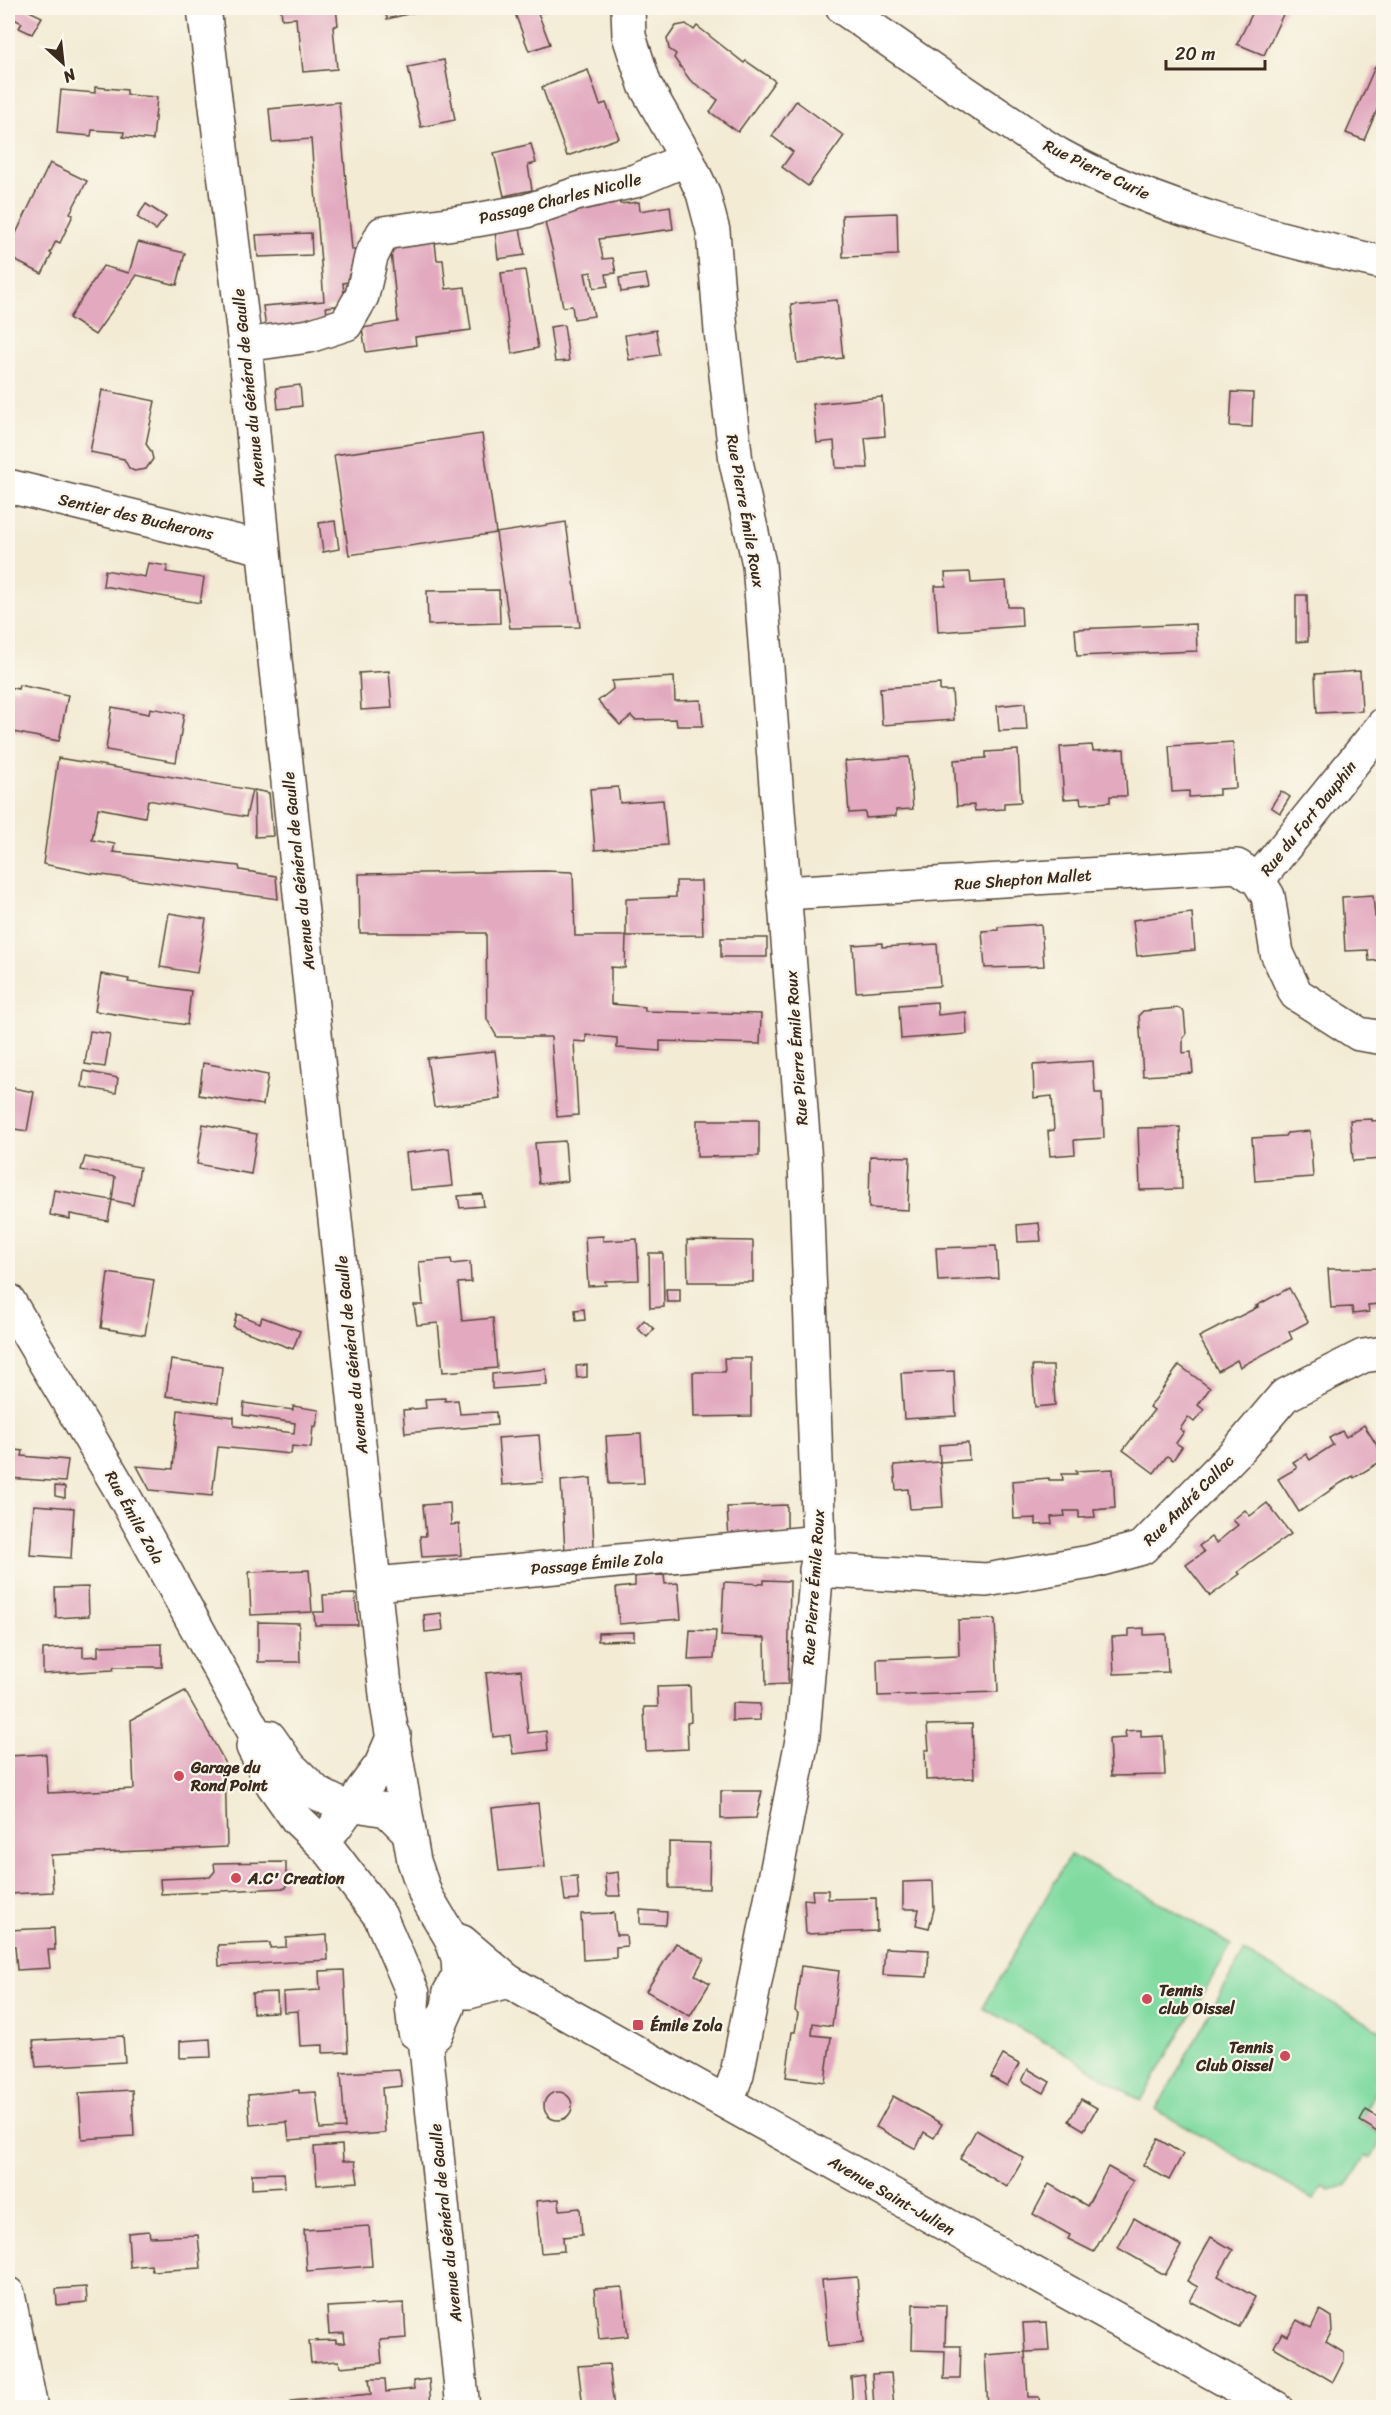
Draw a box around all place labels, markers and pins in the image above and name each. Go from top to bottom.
place label: Garage du Rond Point [190,1753,268,1800]
marker: Garage du Rond Point [172,1769,186,1783]
place label: A.C' Creation [247,1864,345,1893]
marker: A.C' Creation [229,1871,243,1885]
place label: Tennis club Oissel [1158,1976,1236,2023]
marker: Tennis club Oissel [1140,1992,1154,2006]
place label: Émile Zola [650,2011,723,2040]
marker: Émile Zola [631,2018,645,2032]
place label: Tennis Club Oissel [1195,2033,1274,2080]
marker: Tennis Club Oissel [1278,2049,1292,2063]

